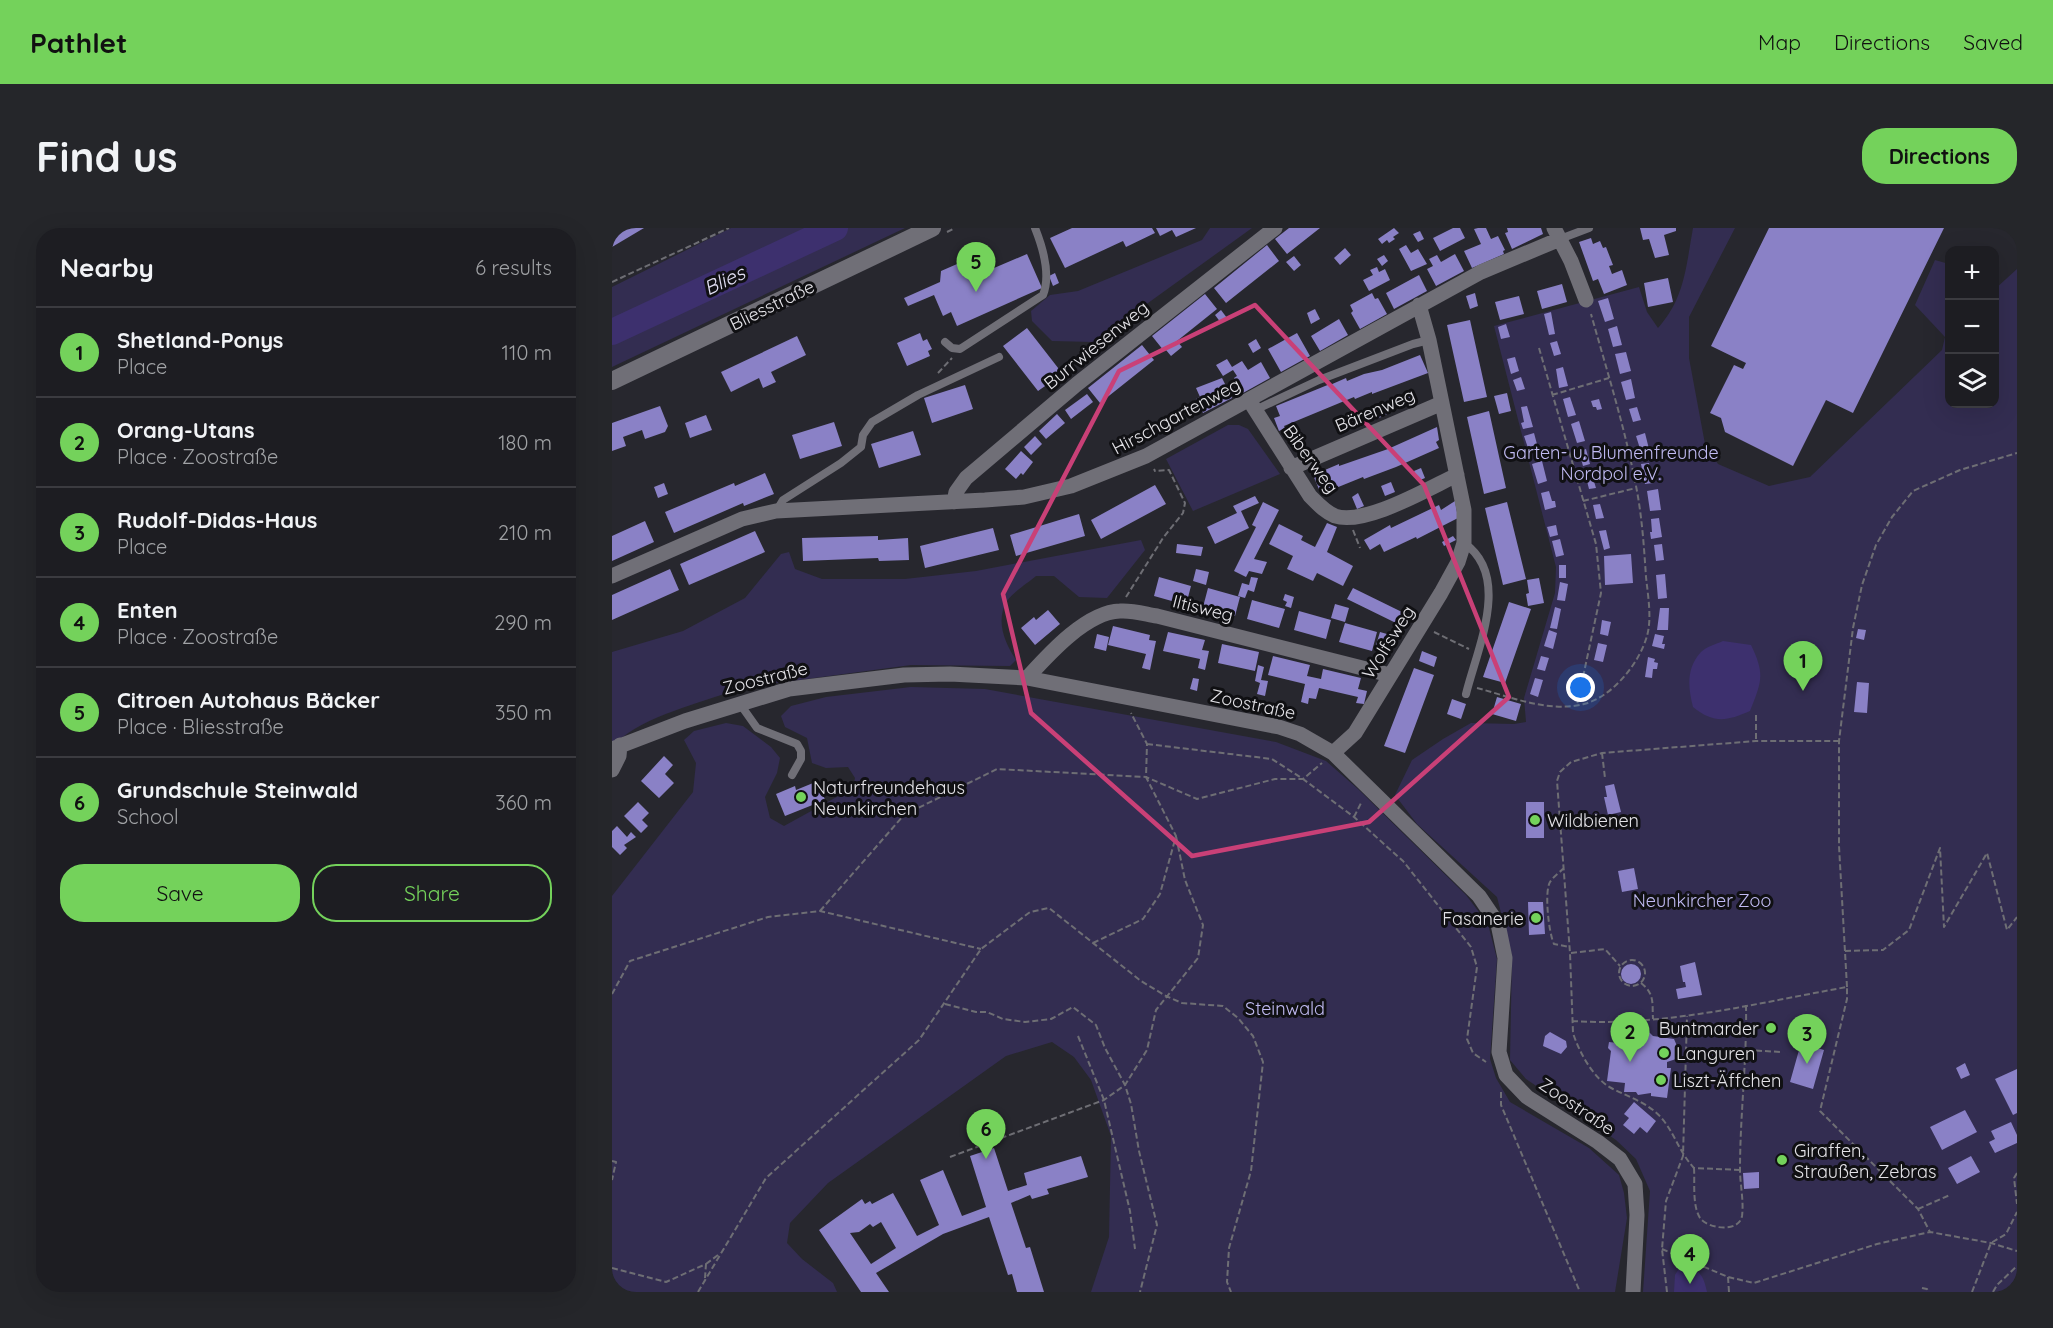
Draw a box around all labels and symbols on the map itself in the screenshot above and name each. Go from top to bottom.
pin: 5 [956,242,996,292]
water label: Blies [699,259,750,300]
street label: Bliesstraße [726,275,818,335]
street label: Burrwiesenweg [1039,296,1153,394]
street label: Hirschgartenweg [1108,372,1244,460]
street label: Bärenweg [1332,383,1418,437]
street label: Biberweg [1278,420,1344,498]
park label: Garten- u. Blumenfreunde Nordpol e.V. [1503,441,1719,485]
street label: Iltisweg [1170,589,1236,627]
street label: Wolfsweg [1357,601,1419,683]
pin: 1 [1784,642,1822,691]
street label: Zoostraße [720,656,810,700]
your location [1566,673,1595,702]
street label: Zoostraße [1208,684,1298,724]
place label: Naturfreundehaus Neunkirchen [813,776,965,820]
marker: Naturfreundehaus Neunkirchen [794,790,808,804]
place label: Wildbienen [1547,809,1639,832]
marker: Wildbienen [1528,813,1542,827]
park label: Neunkircher Zoo [1633,889,1771,912]
place label: Fasanerie [1442,907,1524,930]
marker: Fasanerie [1529,911,1543,925]
park label: Steinwald [1245,997,1325,1020]
pin: 2 [1610,1012,1650,1062]
pin: 3 [1788,1014,1826,1064]
place label: Buntmarder [1659,1017,1759,1040]
marker: Buntmarder [1764,1021,1778,1035]
place label: Languren [1676,1042,1755,1065]
marker: Languren [1657,1046,1671,1060]
place label: Liszt-Äffchen [1673,1069,1781,1092]
street label: Zoostraße [1535,1072,1619,1140]
marker: Liszt-Äffchen [1654,1073,1668,1087]
pin: 6 [966,1110,1006,1159]
place label: Giraffen, Straußen, Zebras [1794,1139,1936,1183]
marker: Giraffen, Straußen, Zebras [1775,1153,1789,1167]
pin: 4 [1670,1234,1710,1284]

